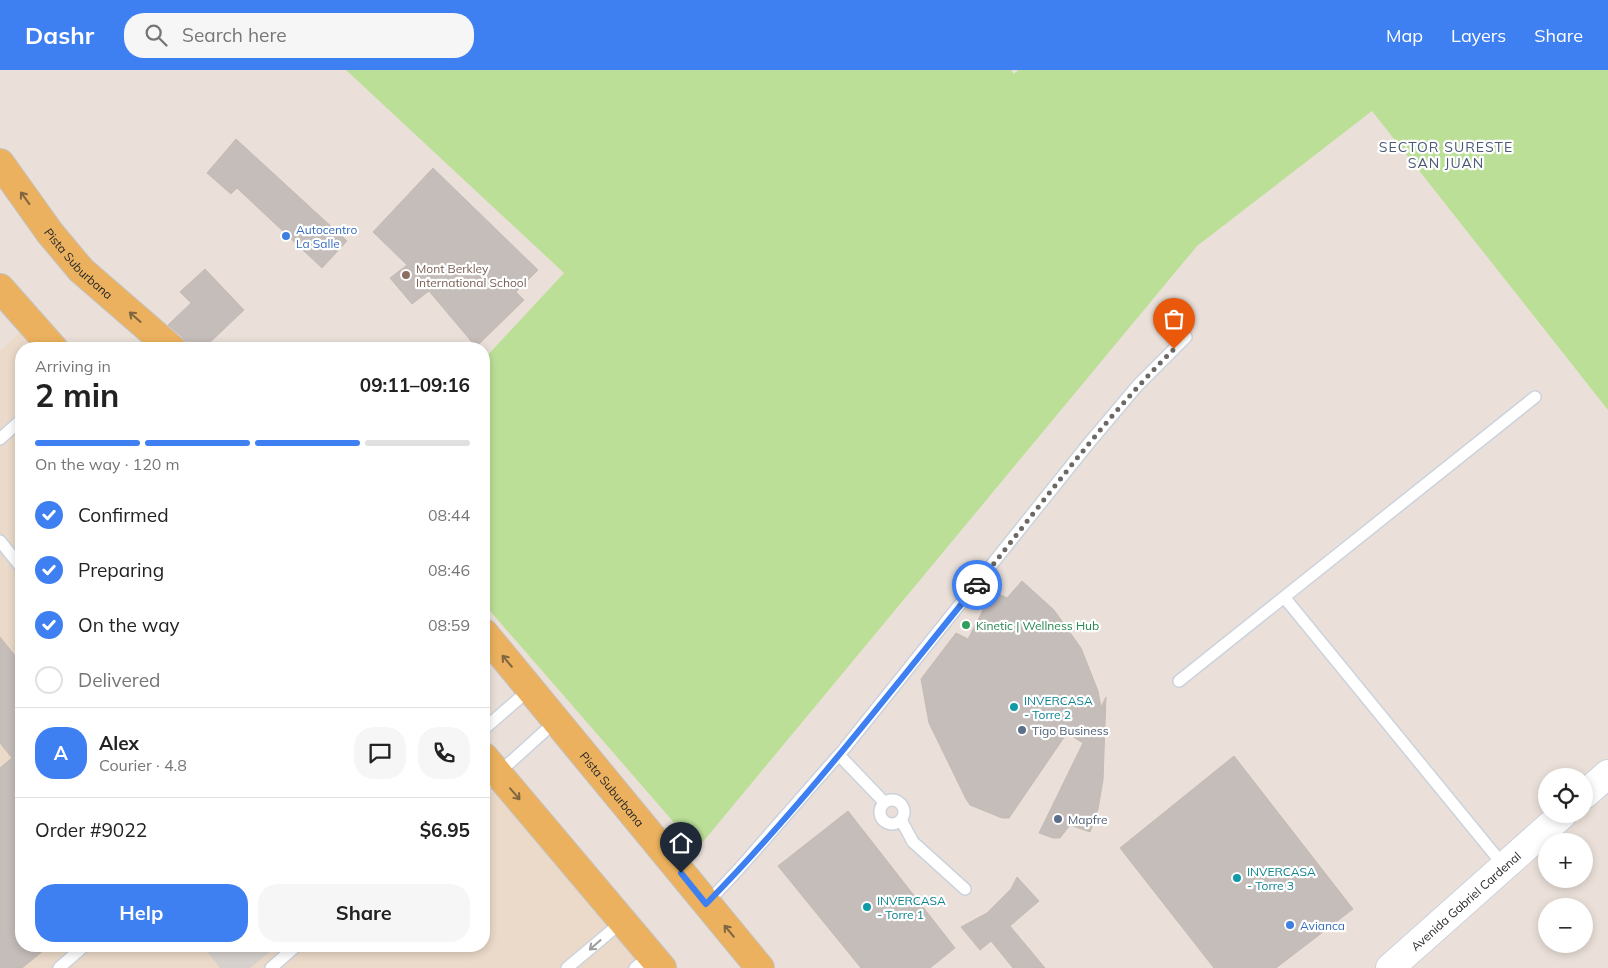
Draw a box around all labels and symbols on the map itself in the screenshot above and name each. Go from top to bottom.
district label: SECTOR SURESTE SAN JUAN [1379,138,1513,172]
one-way arrow [20,191,30,205]
place label: Autocentro La Salle [296,222,358,251]
street label: Pista Suburbana [41,225,116,302]
marker: Autocentro La Salle [280,230,292,242]
place label: Mont Berkley International School [416,261,527,290]
marker: Mont Berkley International School [400,269,412,281]
pin [1153,298,1195,349]
one-way arrow [128,311,141,322]
courier [952,560,1002,610]
place label: Kinetic | Wellness Hub [976,618,1099,633]
marker: Kinetic | Wellness Hub [960,619,972,631]
one-way arrow [502,655,513,668]
place label: INVERCASA - Torre 2 [1024,693,1093,722]
marker: INVERCASA - Torre 2 [1008,701,1020,713]
place label: Tigo Business [1032,723,1109,738]
marker: Tigo Business [1016,724,1028,736]
street label: Pista Suburbana [577,748,648,829]
one-way arrow [510,788,521,801]
place label: Mapfre [1068,812,1108,827]
marker: Mapfre [1052,813,1064,825]
pin [660,822,702,873]
street label: Avenida Gabriel Cardenal [1407,848,1523,954]
place label: INVERCASA - Torre 3 [1247,864,1316,893]
marker: INVERCASA - Torre 3 [1231,872,1243,884]
place label: INVERCASA - Torre 1 [877,893,946,922]
marker: INVERCASA - Torre 1 [861,901,873,913]
place label: Avianca [1300,918,1345,933]
marker: Avianca [1284,919,1296,931]
one-way arrow [723,924,734,937]
one-way arrow [589,939,602,950]

